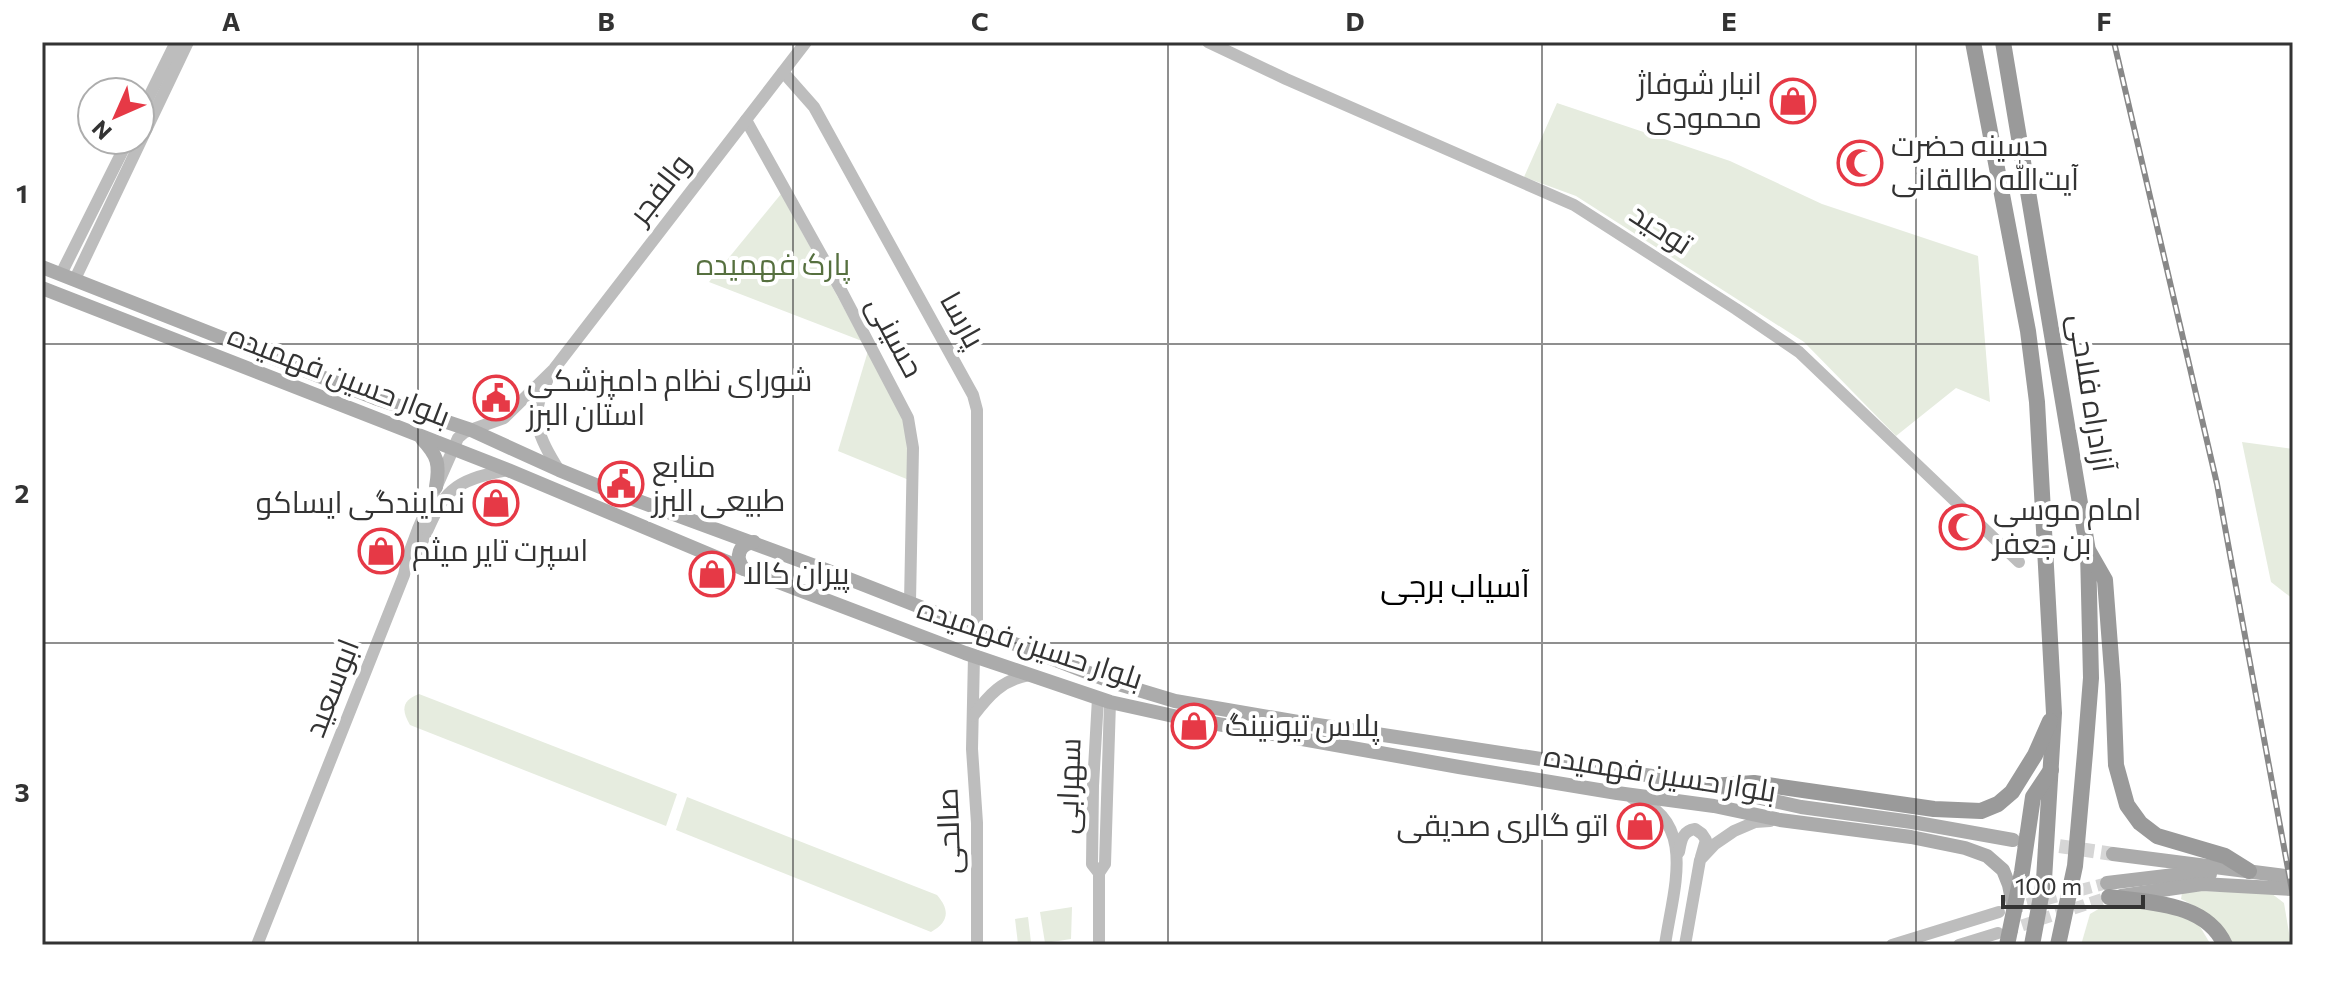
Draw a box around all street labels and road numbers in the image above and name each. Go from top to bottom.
street label: والفجر [618,145,698,232]
street label: توحید [1624,193,1700,261]
street label: پارسا [931,284,995,355]
street label: حسینی [859,289,934,384]
street label: آزادراه فلاحی [2061,311,2124,474]
street label: بلوار حسین فهمیده [223,314,456,435]
street label: بلوار حسین فهمیده [913,588,1148,697]
street label: ابوسعید [294,633,366,742]
street label: بلوار حسین فهمیده [1541,735,1779,810]
street label: سهرابی [1046,737,1089,835]
street label: صالحی [927,787,968,875]

